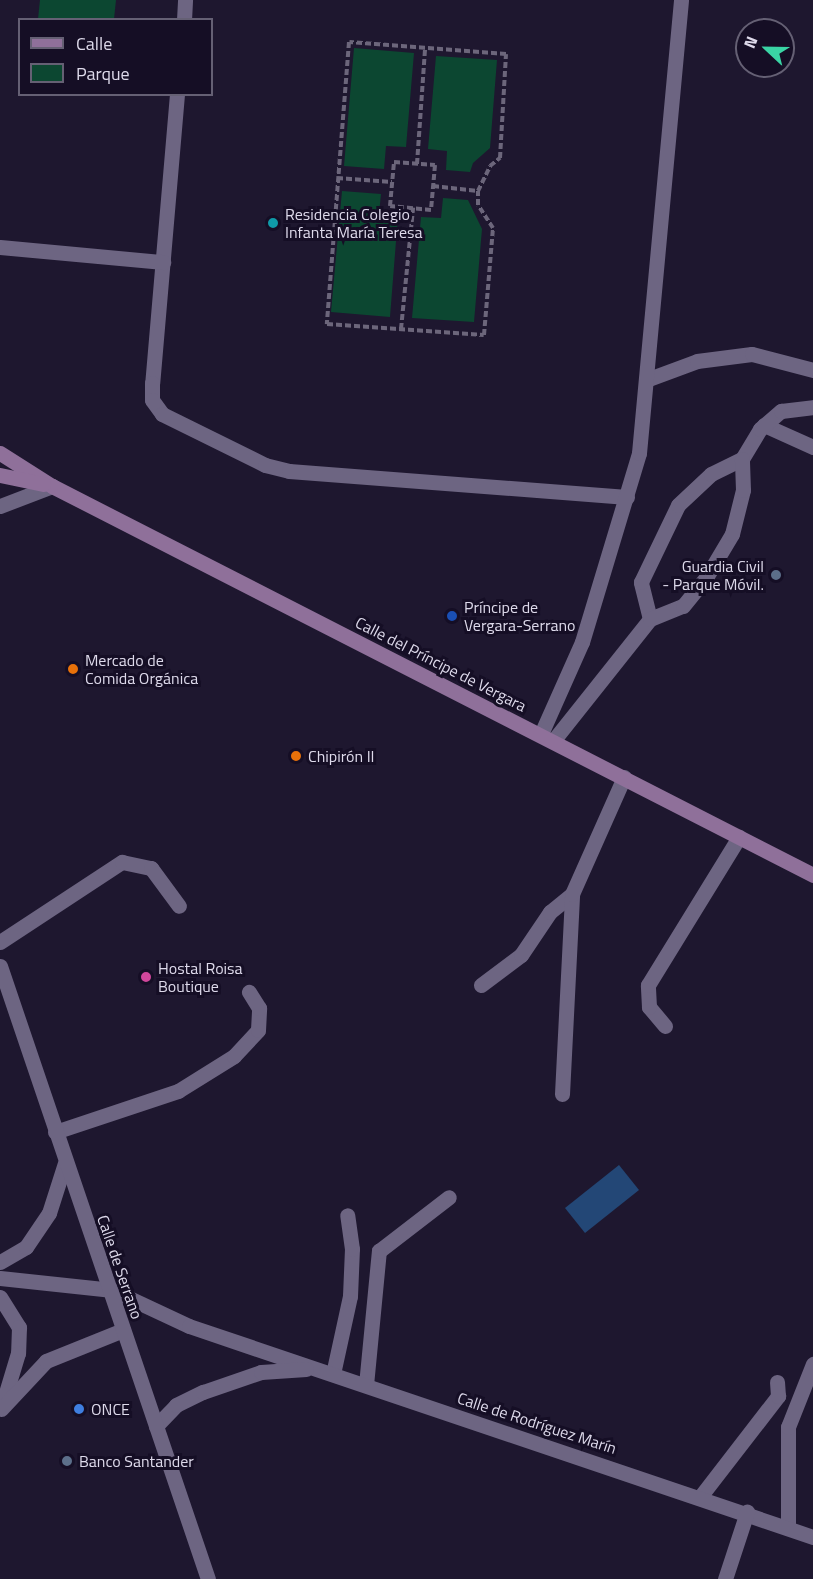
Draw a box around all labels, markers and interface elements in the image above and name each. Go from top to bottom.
legend [18,18,213,96]
north arrow [735,18,795,78]
text: Calle [76,30,112,57]
text: N [737,32,763,52]
text: Parque [76,60,130,87]
place label: Residencia Colegio Infanta María Teresa [285,204,423,242]
marker: Residencia Colegio Infanta María Teresa [266,216,280,230]
place label: Guardia Civil - Parque Móvil. [662,556,764,594]
marker: Guardia Civil - Parque Móvil. [769,568,783,582]
place label: Príncipe de Vergara-Serrano [464,597,576,635]
marker: Príncipe de Vergara-Serrano [445,609,459,623]
street label: Calle del Príncipe de Vergara [352,612,530,716]
place label: Mercado de Comida Orgánica [85,650,198,688]
marker: Mercado de Comida Orgánica [66,662,80,676]
place label: Chipirón II [308,746,375,766]
marker: Chipirón II [289,749,303,763]
place label: Hostal Roisa Boutique [158,958,243,996]
marker: Hostal Roisa Boutique [139,970,153,984]
street label: Calle de Serrano [93,1213,147,1321]
street label: Calle de Rodríguez Marín [455,1388,619,1458]
place label: ONCE [91,1399,130,1419]
marker: ONCE [72,1402,86,1416]
place label: Banco Santander [79,1451,194,1471]
marker: Banco Santander [60,1454,74,1468]

